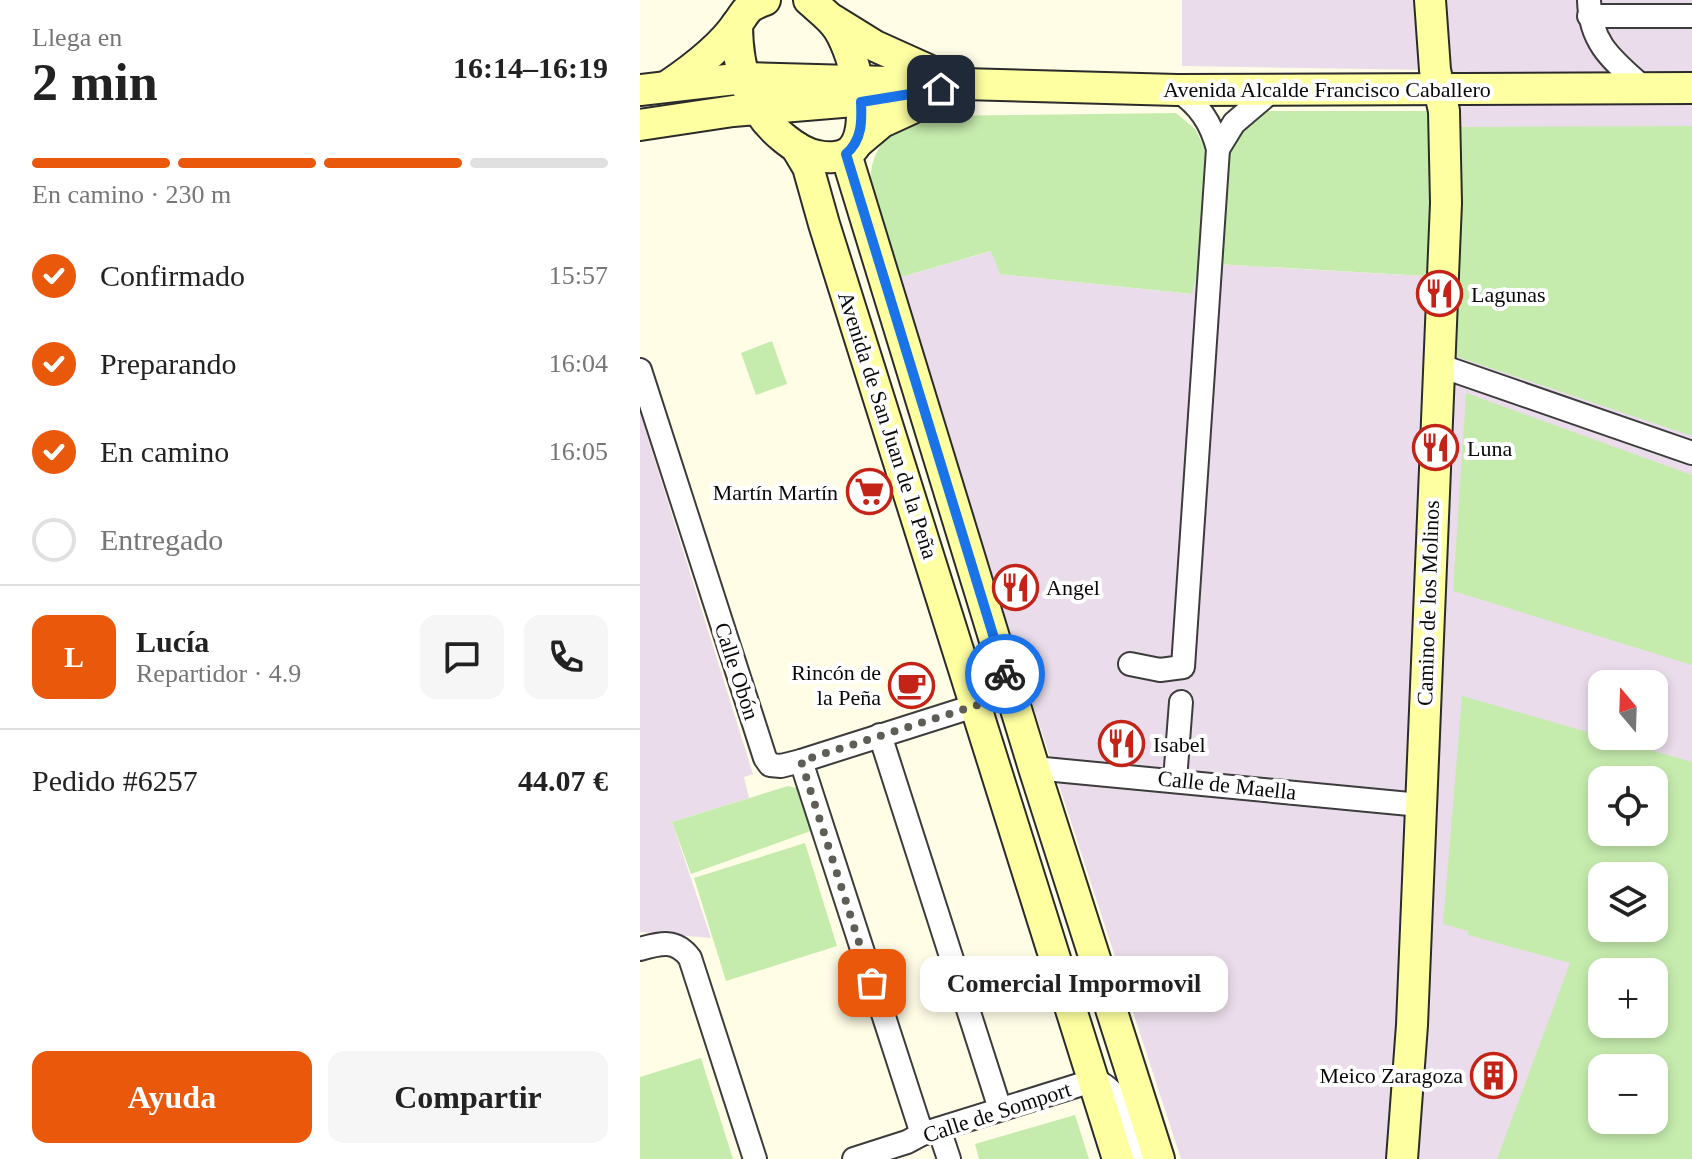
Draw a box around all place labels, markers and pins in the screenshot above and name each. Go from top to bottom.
pin [907,55,975,123]
restaurant icon: Lagunas [1416,270,1464,318]
place label: Lagunas [1471,282,1546,307]
restaurant icon: Luna [1412,424,1460,472]
place label: Luna [1467,436,1512,461]
supermarket icon: Martín Martín [845,468,893,516]
place label: Martín Martín [713,480,838,505]
restaurant icon: Angel [991,563,1039,611]
place label: Angel [1046,575,1100,600]
place label: Rincón de la Peña [791,660,881,710]
cafe icon: Rincón de la Peña [888,661,936,709]
restaurant icon: Isabel [1098,720,1146,768]
place label: Isabel [1153,732,1206,757]
pin [838,949,906,1017]
callout: Comercial Impormovil [920,955,1228,1011]
building icon: Meico Zaragoza [1470,1051,1518,1099]
place label: Meico Zaragoza [1319,1063,1463,1088]

